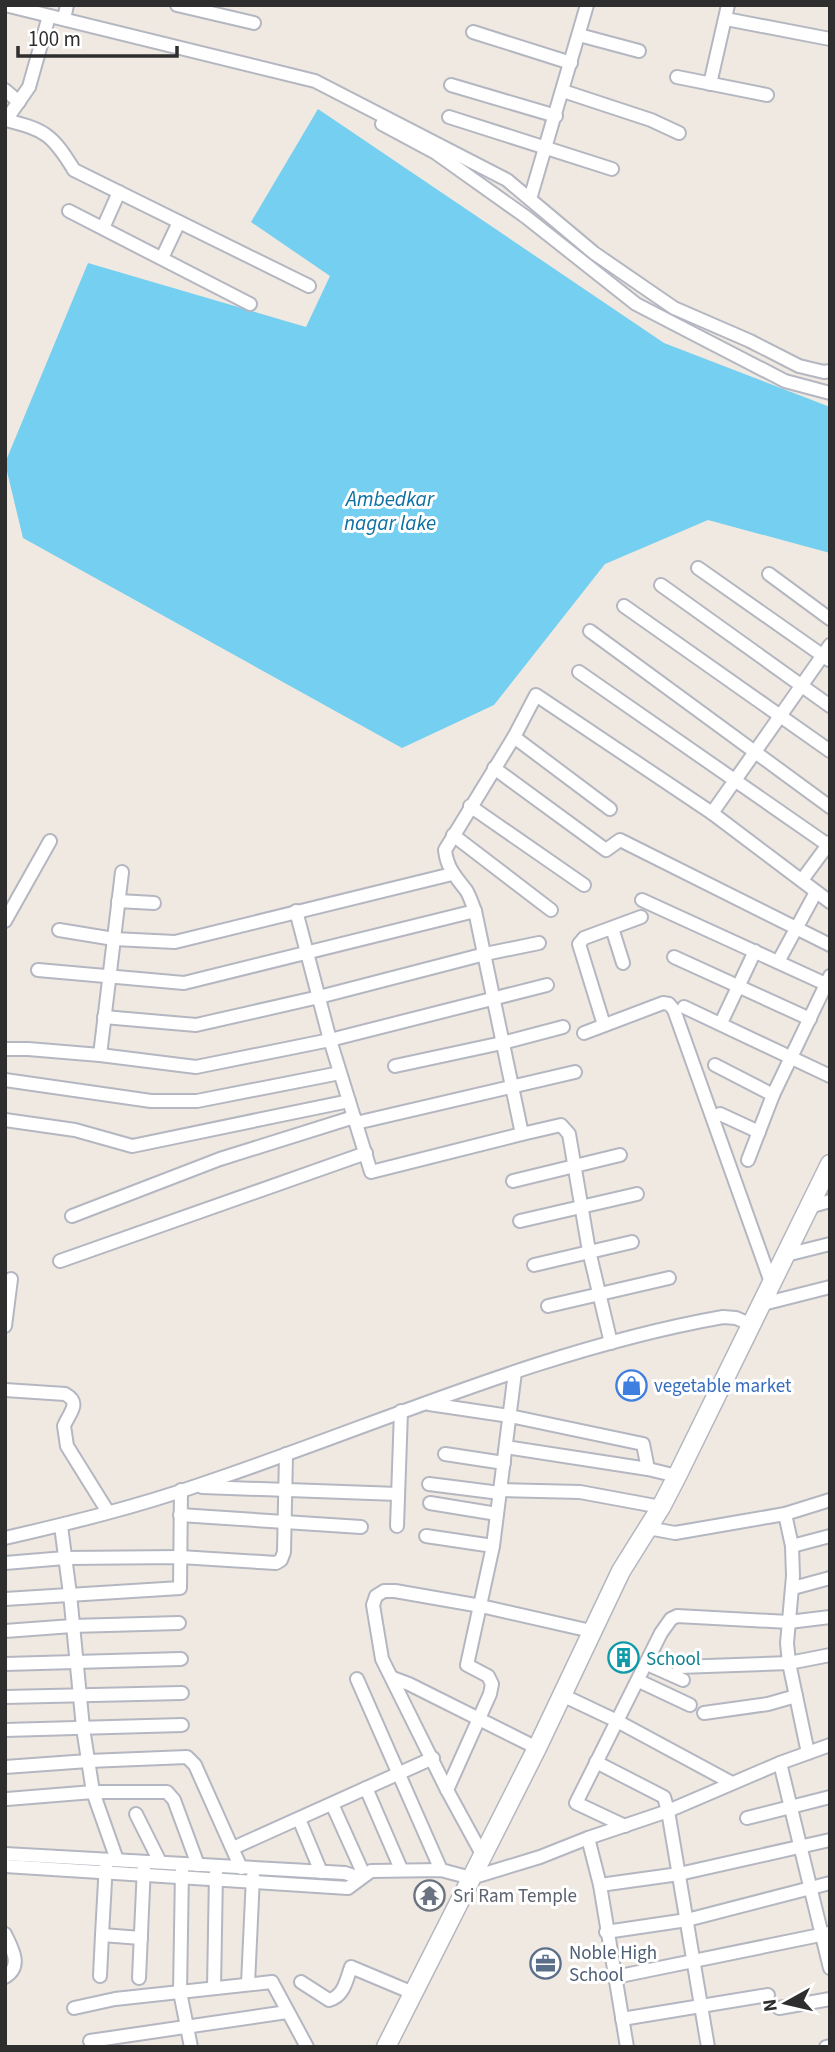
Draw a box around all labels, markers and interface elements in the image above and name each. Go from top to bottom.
scale bar [18,14,177,58]
text: 100 m [28,24,81,54]
water label: Ambedkar nagar lake [344,484,436,538]
shop icon: vegetable market [614,1368,648,1402]
place label: vegetable market [654,1373,792,1400]
building icon: School [606,1641,640,1675]
place label: School [646,1646,701,1673]
temple icon: Sri Ram Temple [413,1878,447,1912]
place label: Sri Ram Temple [453,1883,577,1910]
place label: Noble High School [569,1940,657,1989]
office icon: Noble High School [529,1946,563,1980]
north arrow [751,1968,821,2038]
text: N [756,1997,785,2013]

